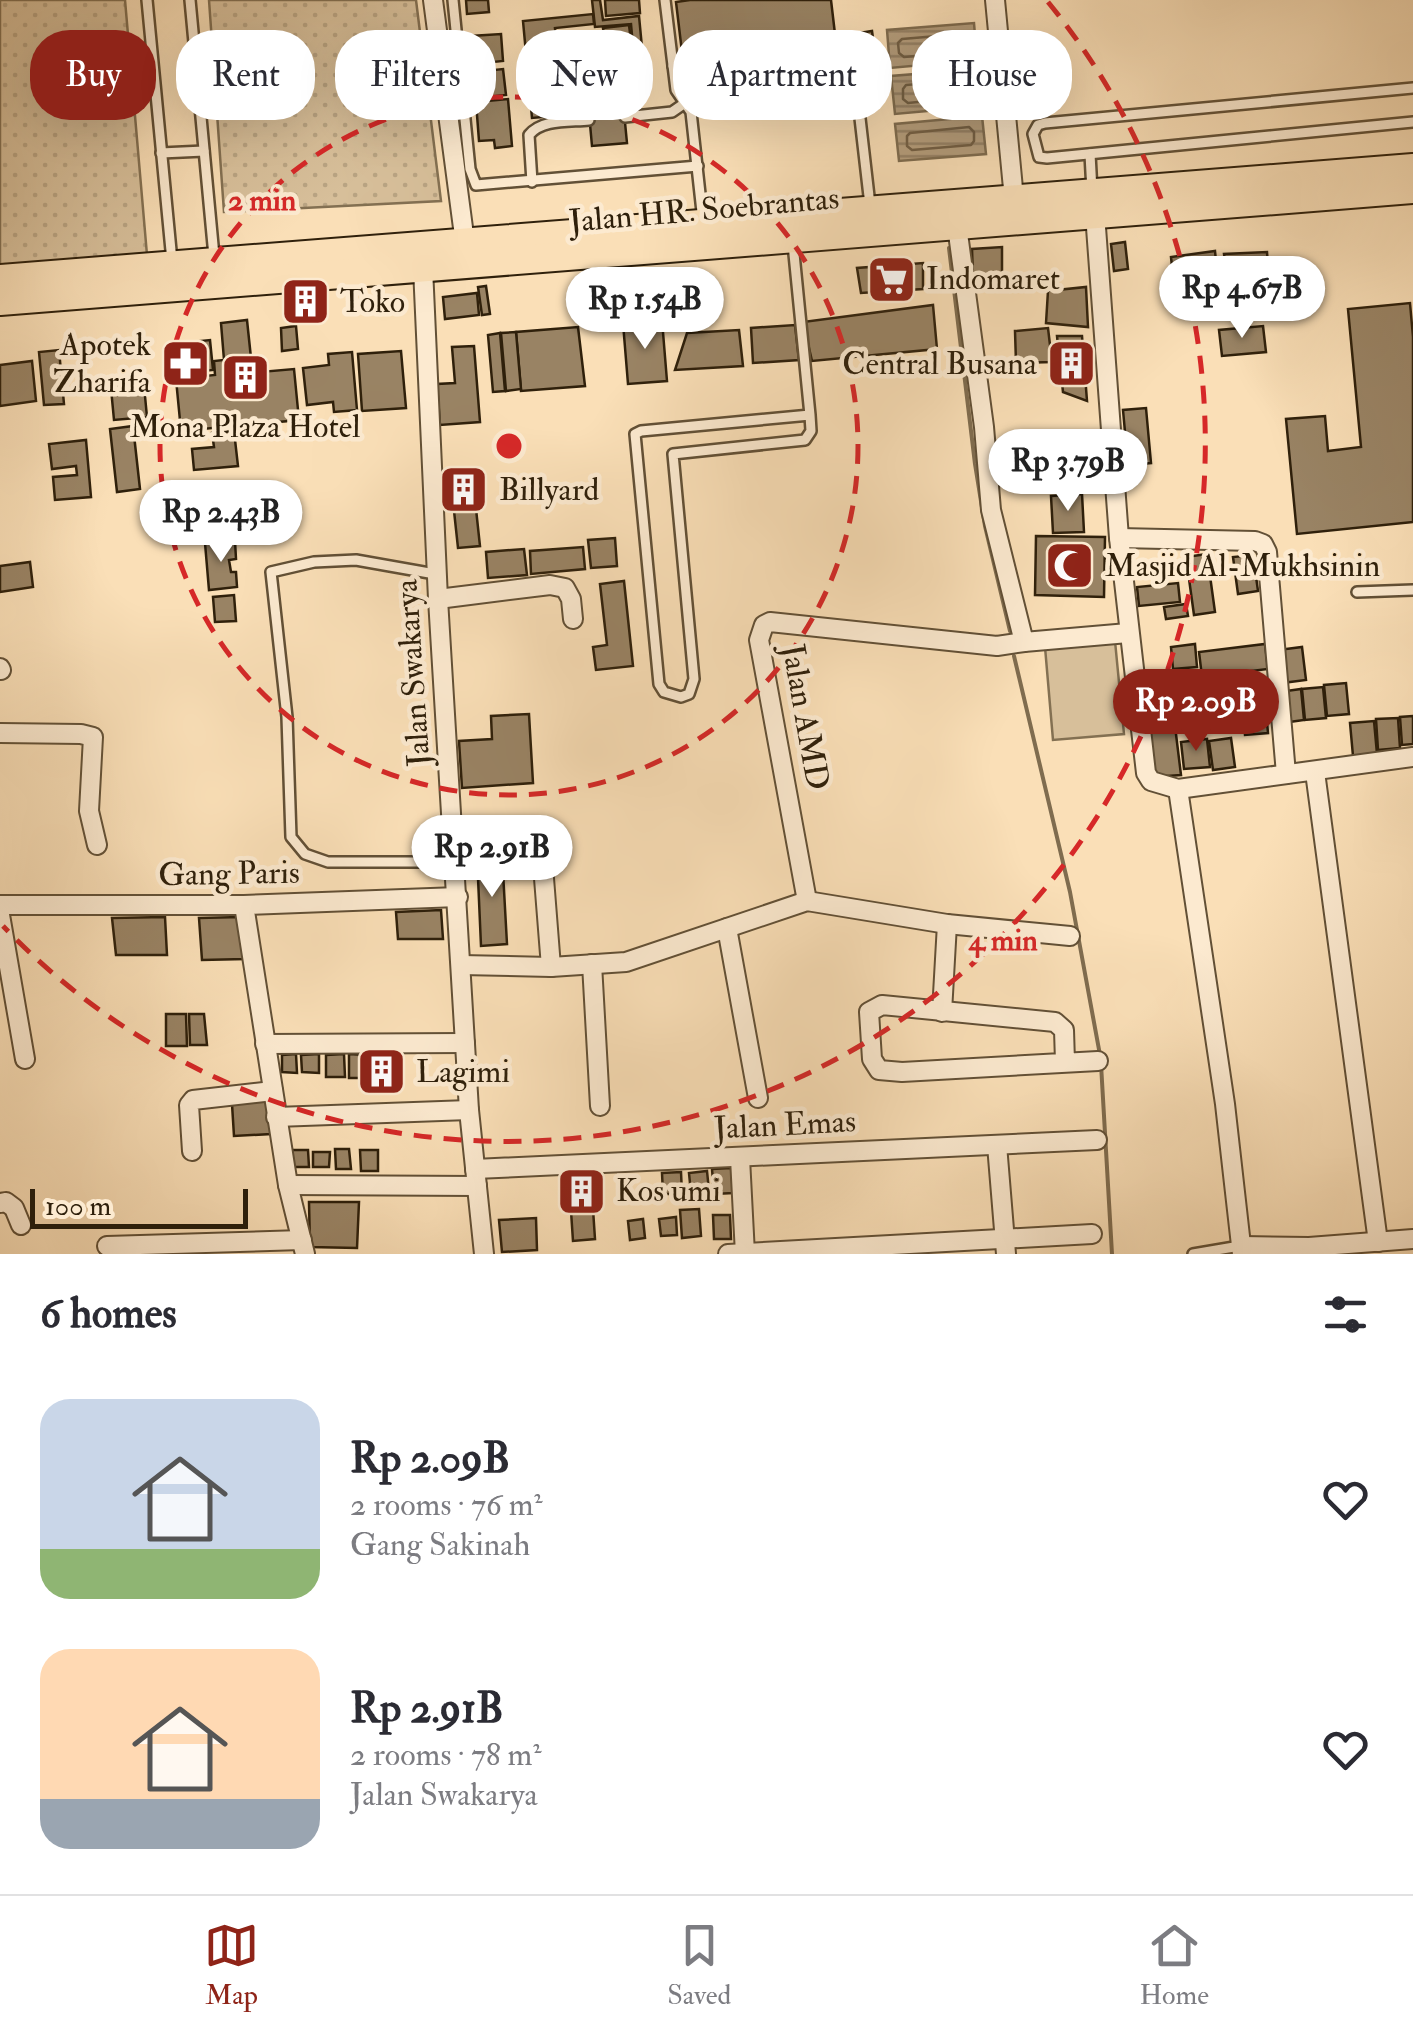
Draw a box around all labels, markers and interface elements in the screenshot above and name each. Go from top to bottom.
chip: Buy [30,30,156,120]
chip: Rent [176,30,315,120]
chip: Filters [335,30,496,120]
chip: New [516,30,653,120]
chip: Apartment [673,30,892,120]
chip: House [912,30,1072,120]
street label: Jalan HR. Soebrantas [566,178,841,242]
text: 2 min [228,182,297,219]
supermarket icon: Indomaret [865,253,917,305]
pin: Rp 4.67B [1139,256,1345,341]
place label: Indomaret [926,259,1060,299]
pin: Rp 1.54B [542,267,748,352]
text: Rp 4.67B [1181,268,1303,308]
building icon: Toko [279,276,331,328]
text: Rp 1.54B [588,279,702,319]
place label: Toko [340,282,405,322]
place label: Apotek Zharifa [53,325,152,402]
pharmacy icon: Apotek Zharifa [160,337,212,389]
building icon: Central Busana [1046,338,1098,390]
place label: Central Busana [842,344,1038,384]
building icon: Mona Plaza Hotel [219,351,271,403]
place label: Mona Plaza Hotel [130,407,360,447]
centre of rings [491,428,527,464]
pin: Rp 3.79B [965,429,1171,514]
text: Rp 3.79B [1010,441,1126,481]
building icon: Billyard [438,464,490,516]
place label: Billyard [499,470,599,510]
pin: Rp 2.43B [118,480,324,565]
text: Rp 2.43B [161,492,281,532]
mosque icon: Masjid Al-Mukhsinin [1044,540,1096,592]
place label: Masjid Al-Mukhsinin [1105,546,1380,586]
street label: Jalan Swakarya [386,577,440,769]
street label: Jalan AMD [772,640,837,793]
pin: Rp 2.09B [1093,669,1299,754]
text: Rp 2.09B [1135,681,1257,721]
pin: Rp 2.91B [389,815,595,900]
text: Rp 2.91B [434,827,550,867]
street label: Gang Paris [158,853,300,895]
text: 4 min [967,922,1038,959]
building icon: Lagimi [355,1046,407,1098]
place label: Lagimi [416,1052,510,1092]
street label: Jalan Emas [712,1101,857,1149]
building icon: Kos umi [555,1165,607,1217]
place label: Kos umi [616,1171,721,1211]
scale bar [30,1184,248,1228]
text: 100 m [45,1189,111,1224]
icon: filters [1318,1287,1373,1342]
text: 6 homes [40,1288,177,1340]
text: Rp 2.09B [350,1433,510,1485]
icon: home [120,1439,240,1559]
icon: heart [1318,1472,1373,1527]
text: 2 rooms · 76 m² [350,1485,543,1525]
text: Gang Sakinah [350,1525,530,1565]
text: Rp 2.91B [350,1683,503,1735]
icon: home [120,1689,240,1809]
icon: heart [1318,1722,1373,1777]
text: 2 rooms · 78 m² [350,1735,541,1775]
text: Jalan Swakarya [350,1775,538,1815]
tab: Map [204,1918,259,2013]
tab: Saved [667,1918,731,2013]
tab: Home [1139,1918,1209,2013]

